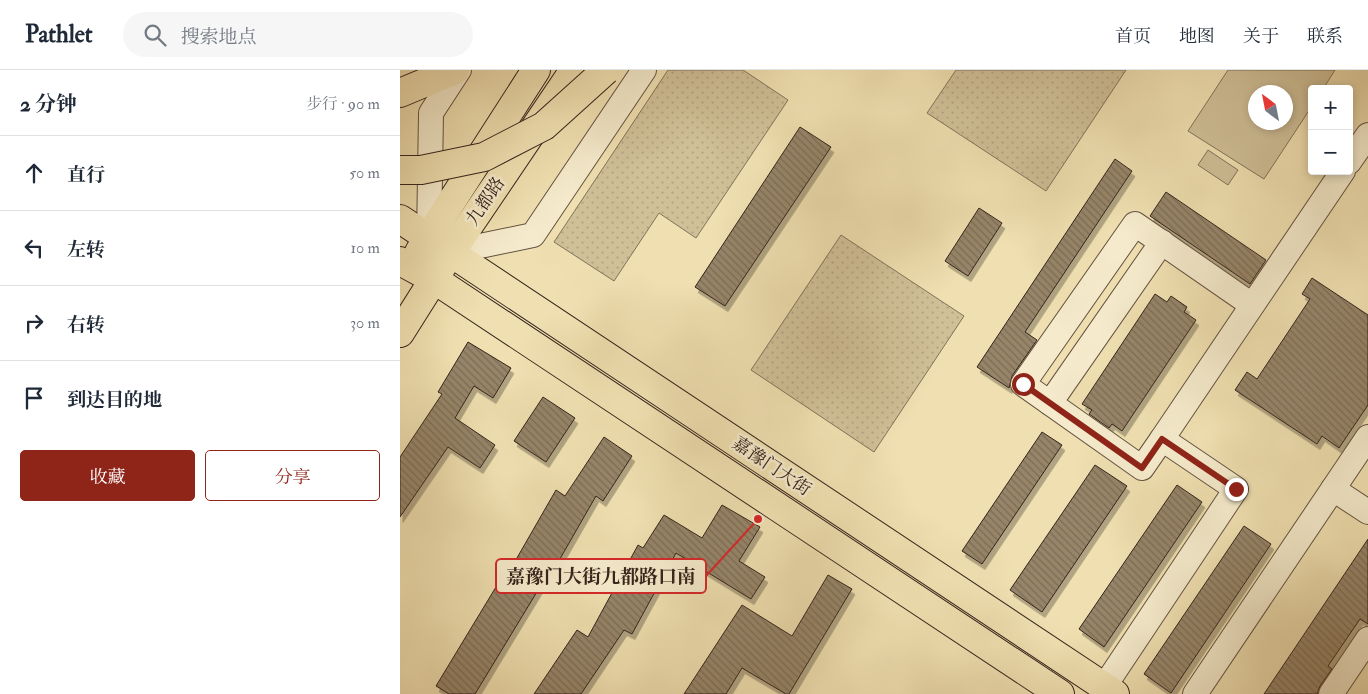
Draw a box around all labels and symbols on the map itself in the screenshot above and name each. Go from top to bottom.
north arrow [1248,85,1293,130]
street label: 九都路 [461,172,510,230]
route start [1012,373,1035,396]
street label: 嘉豫门大街 [728,432,815,501]
route end [1225,478,1248,501]
callout: 嘉豫门大街九都路口南 [496,559,706,593]
text: 嘉豫门大街九都路口南 [506,565,696,589]

